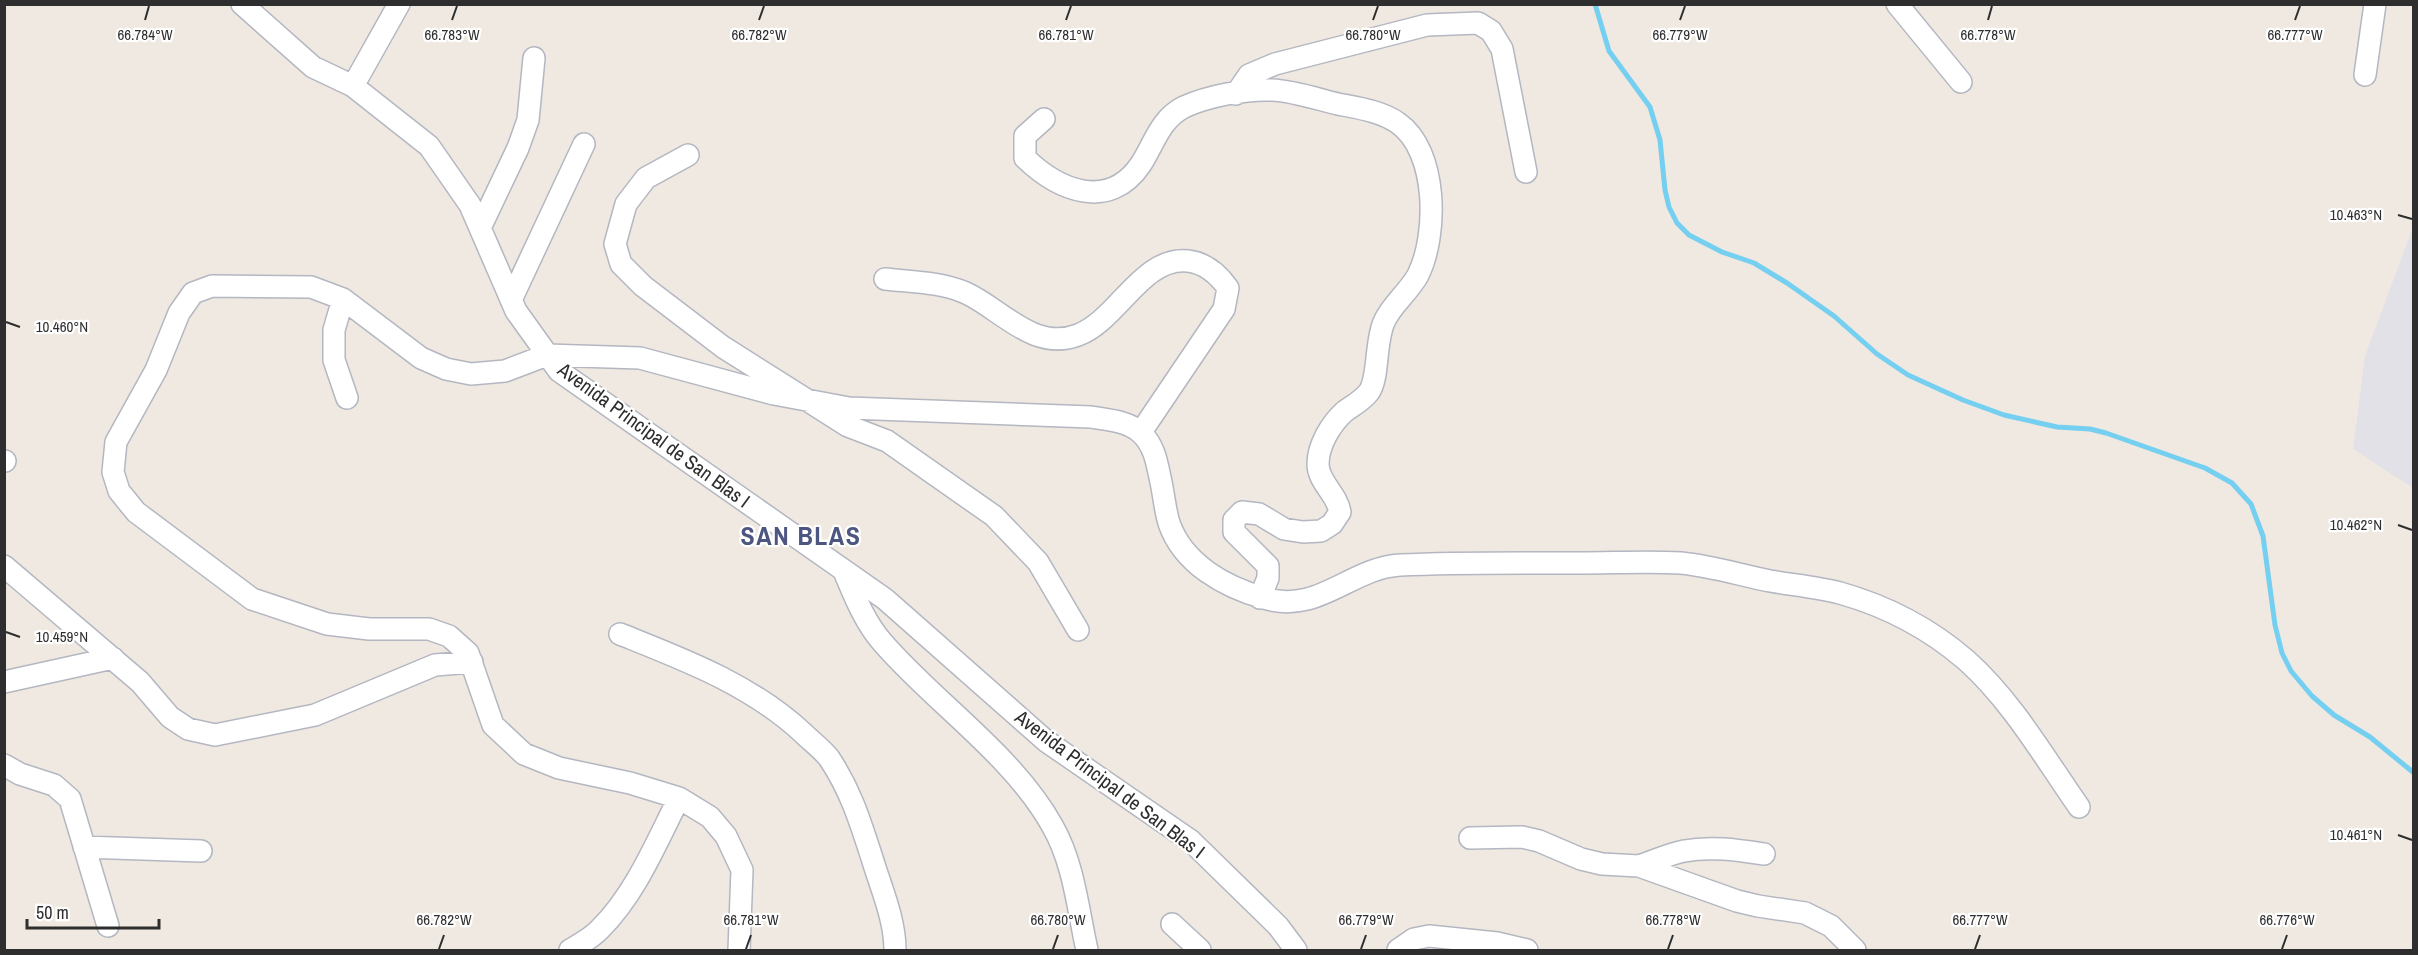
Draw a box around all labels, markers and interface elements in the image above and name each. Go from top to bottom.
text: 66.784°W [117,24,173,45]
text: 66.783°W [424,24,480,45]
text: 66.782°W [731,24,787,45]
text: 66.781°W [1038,24,1094,45]
text: 66.780°W [1345,24,1401,45]
text: 66.779°W [1652,24,1708,45]
text: 66.778°W [1960,24,2016,45]
text: 66.777°W [2267,24,2323,45]
text: 10.463°N [2330,204,2382,225]
text: 10.460°N [36,316,88,337]
street label: Avenida Principal de San Blas I [552,355,756,513]
text: 10.462°N [2330,514,2382,535]
district label: SAN BLAS [741,518,861,553]
text: 10.459°N [36,626,88,647]
street label: Avenida Principal de San Blas I [1009,703,1211,864]
text: 10.461°N [2330,824,2382,845]
scale bar [27,892,159,930]
text: 50 m [36,900,69,925]
text: 66.782°W [416,909,472,930]
text: 66.781°W [723,909,779,930]
text: 66.780°W [1030,909,1086,930]
text: 66.779°W [1338,909,1394,930]
text: 66.778°W [1645,909,1701,930]
text: 66.777°W [1952,909,2008,930]
text: 66.776°W [2259,909,2315,930]

